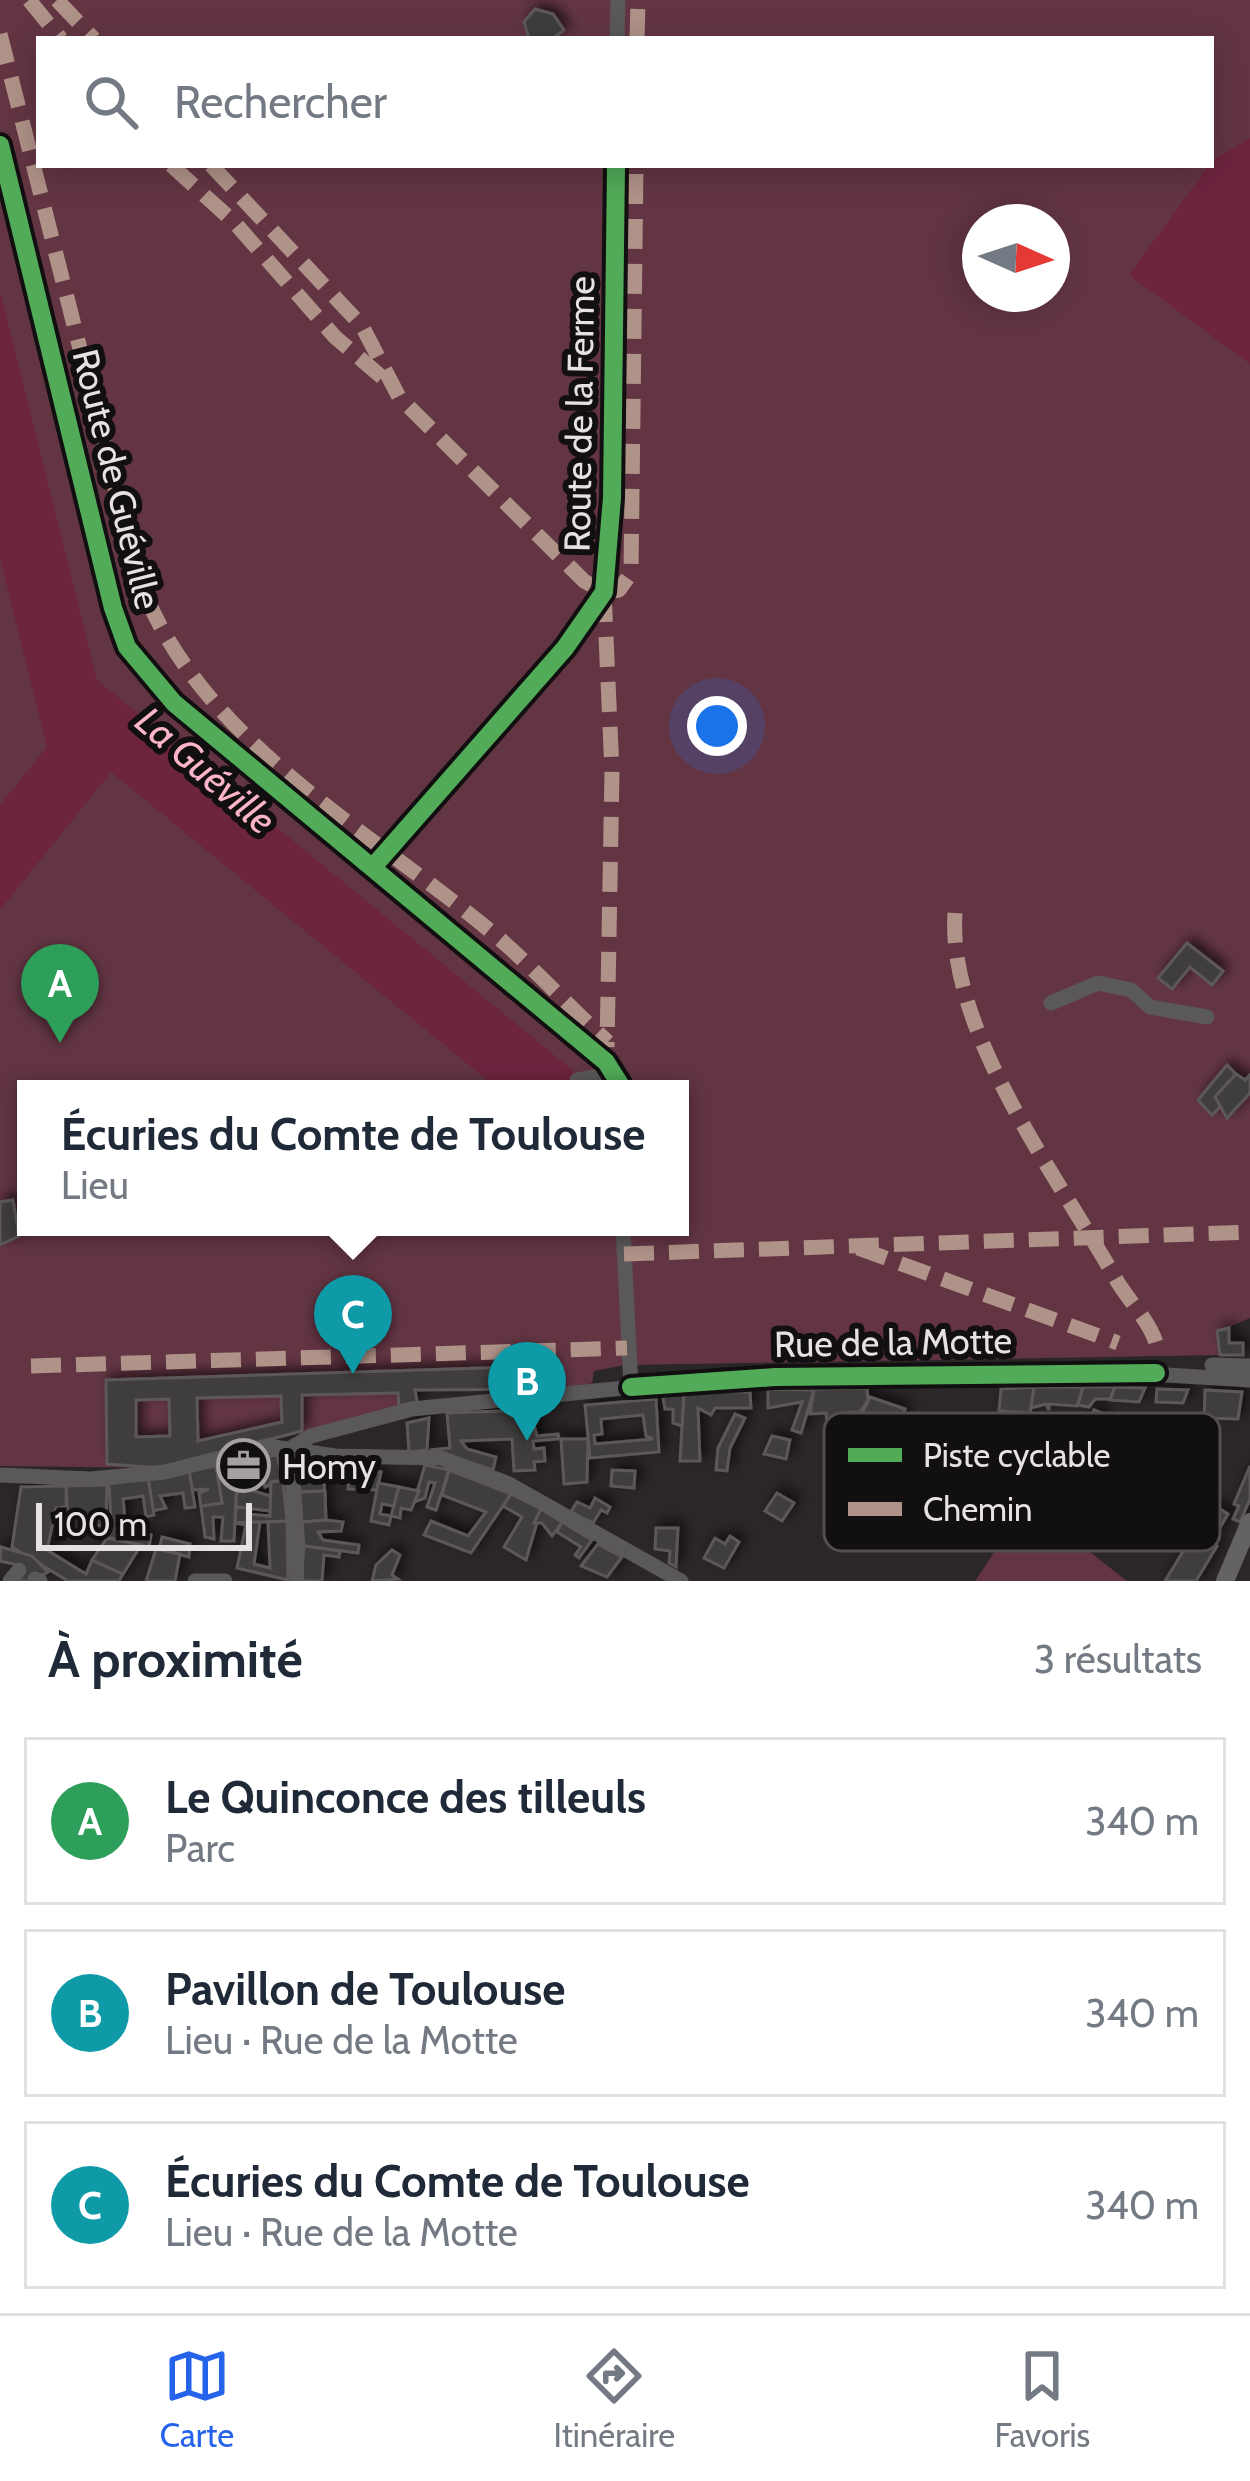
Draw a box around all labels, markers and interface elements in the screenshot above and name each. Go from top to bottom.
search box [36,36,1214,168]
icon: search [78,69,144,135]
text: Rechercher [174,75,387,129]
north arrow [962,204,1070,312]
street label: Route de la Ferme [555,276,603,552]
street label: Route de Guéville [63,344,171,614]
water label: La Guéville [126,696,286,844]
your location [687,696,747,756]
pin: A [21,944,99,1043]
popup [17,1080,689,1236]
text: Écuries du Comte de Toulouse [61,1107,645,1161]
text: Lieu [61,1161,129,1209]
pin: C [314,1275,392,1374]
street label: Rue de la Motte [774,1318,1012,1366]
pin: B [488,1342,566,1441]
legend [824,1413,1220,1551]
text: Piste cyclable [923,1435,1110,1475]
office icon: Homy [215,1438,271,1494]
place label: Homy [282,1444,376,1488]
text: Chemin [923,1489,1033,1529]
scale bar [36,1497,252,1550]
text: 100 m [54,1504,147,1544]
text: À proximité [48,1628,303,1690]
text: 3 résultats [1034,1635,1202,1683]
text: Le Quinconce des tilleuls [165,1770,646,1824]
text: A [78,1797,102,1845]
text: 340 m [1085,1797,1199,1845]
text: Parc [165,1824,235,1872]
text: Pavillon de Toulouse [165,1962,565,2016]
text: B [78,1989,102,2037]
text: 340 m [1085,1989,1199,2037]
text: Lieu · Rue de la Motte [165,2016,518,2064]
text: Écuries du Comte de Toulouse [165,2154,750,2208]
text: C [78,2181,102,2229]
text: 340 m [1085,2181,1199,2229]
text: Lieu · Rue de la Motte [165,2208,518,2256]
tab: Carte [160,2343,234,2455]
tab: Itinéraire [554,2343,675,2455]
tab: Favoris [994,2343,1090,2455]

